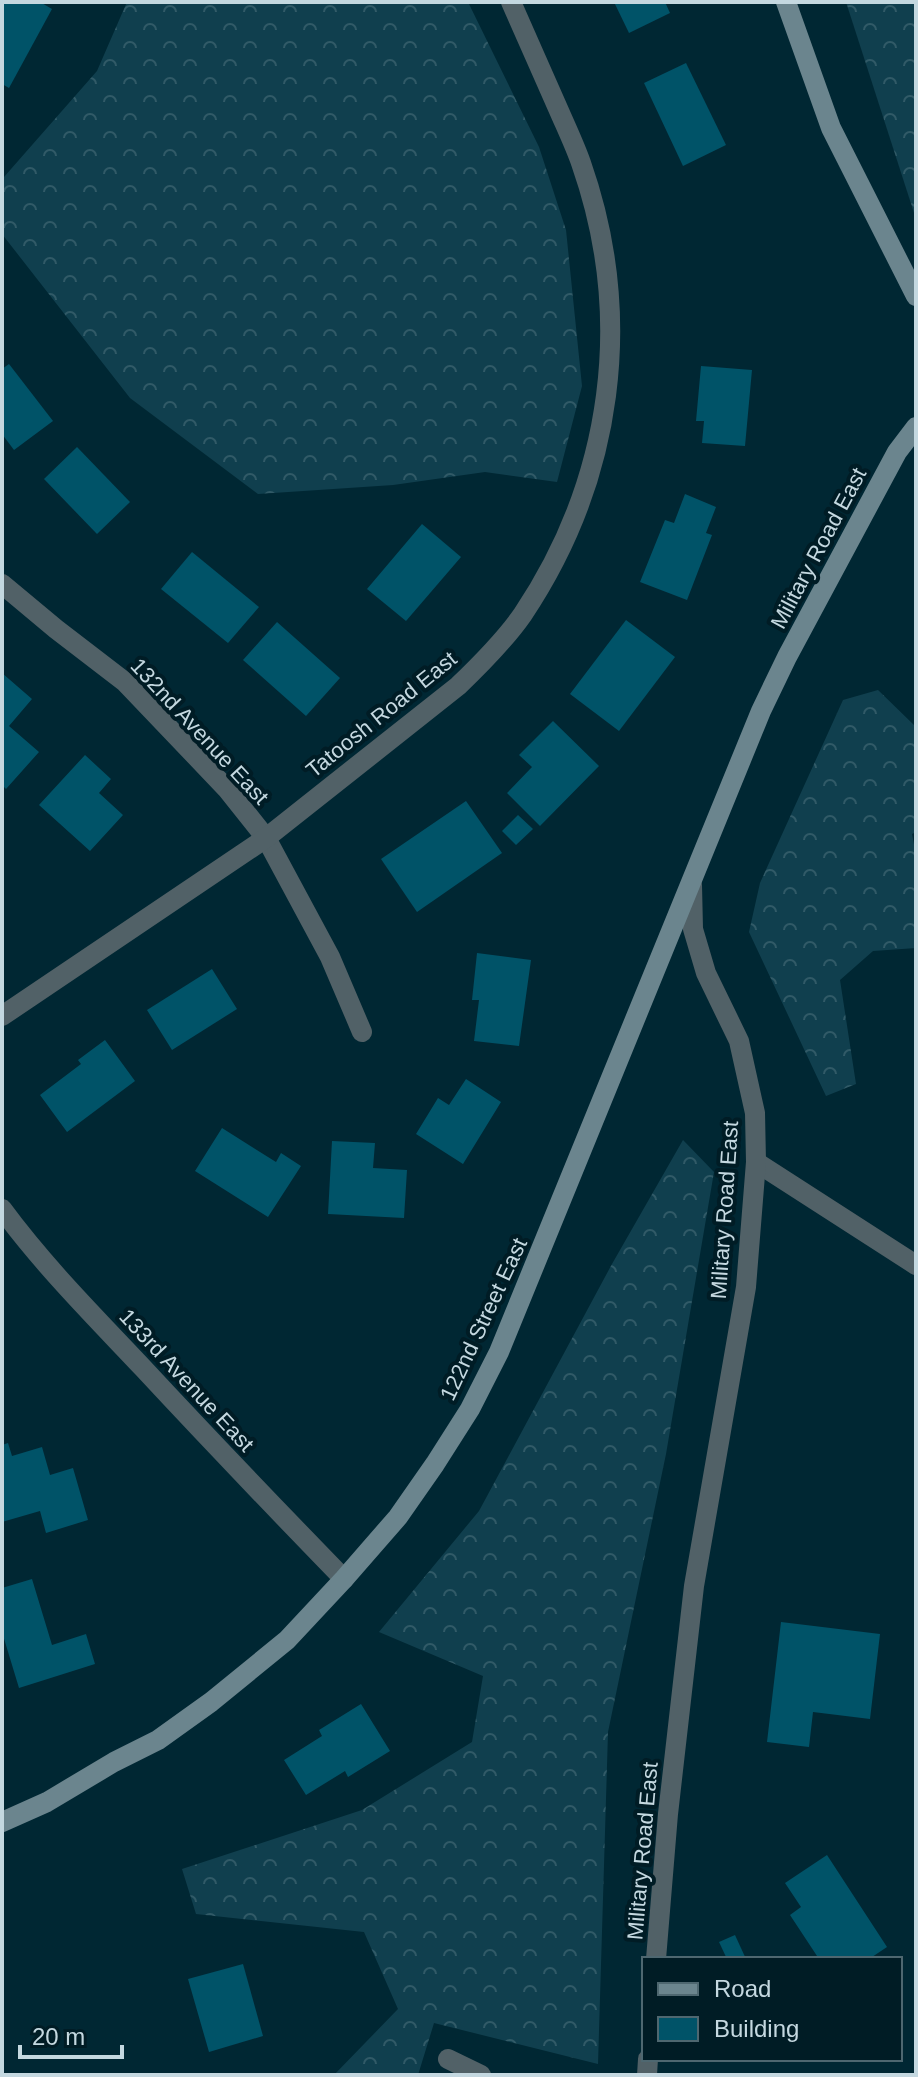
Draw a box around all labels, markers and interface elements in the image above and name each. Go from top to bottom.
street label: Military Road East [766,464,871,633]
street label: Tatoosh Road East [301,646,461,783]
street label: 132nd Avenue East [126,653,274,810]
street label: Military Road East [706,1120,743,1300]
street label: 122nd Street East [435,1234,532,1404]
street label: 133rd Avenue East [114,1304,259,1457]
street label: Military Road East [622,1761,663,1941]
legend [642,1957,902,2061]
text: Road [714,1975,771,2002]
scale bar [20,2009,122,2059]
text: Building [714,2015,799,2042]
text: 20 m [32,2023,85,2050]

